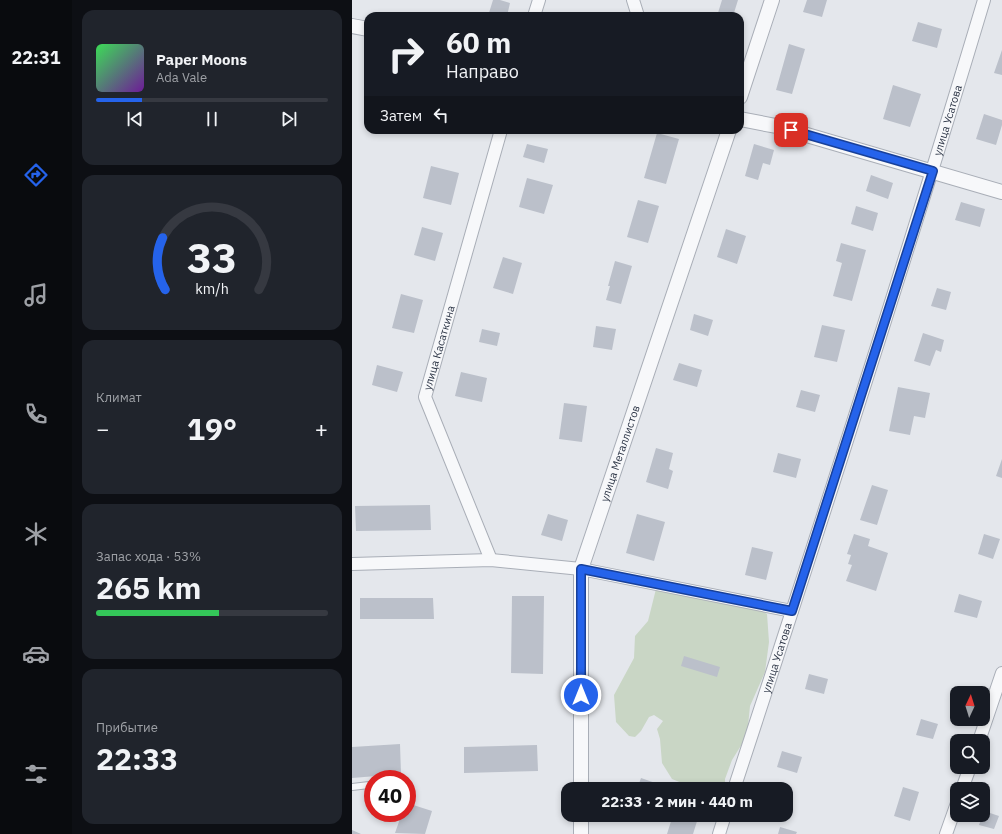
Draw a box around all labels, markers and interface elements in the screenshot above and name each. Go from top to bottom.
text: 60 m [446,24,511,61]
icon: right [380,28,432,80]
text: 22:31 [11,46,61,69]
text: Paper Moons [156,50,247,69]
text: Направо [446,60,519,83]
text: Ada Vale [156,69,207,86]
street label: улица Усатова [930,83,965,157]
icon: left [430,104,452,126]
text: Затем [380,106,422,125]
icon: previous [124,108,146,130]
icon: pause [201,108,223,130]
icon: next [278,108,300,130]
pin [774,113,808,147]
icon: arrive [780,119,802,141]
icon: directions [22,161,50,189]
text: 33 [187,230,237,284]
text: km/h [195,279,229,298]
icon: music [22,281,50,309]
street label: улица Касаткина [420,304,458,392]
text: Климат [96,389,142,406]
icon: phone [22,400,50,428]
street label: улица Металлистов [597,403,643,503]
text: 19° [187,409,237,448]
text: − [96,414,109,443]
text: + [315,414,328,443]
icon: climate [22,520,50,548]
text: Запас хода · 53% [96,548,201,565]
text: 265 km [96,568,201,607]
street label: улица Усатова [759,621,795,695]
icon: car [22,640,50,668]
position arrow [560,674,602,716]
north arrow [950,686,990,726]
map controls [950,686,990,822]
text: Прибытие [96,719,158,736]
button: search [950,734,990,774]
text: 22:33 [96,739,178,778]
icon: filters [22,760,50,788]
speed limit sign: 40 [364,770,416,822]
button: layers [950,782,990,822]
text: 22:33 · 2 мин · 440 m [601,792,753,811]

